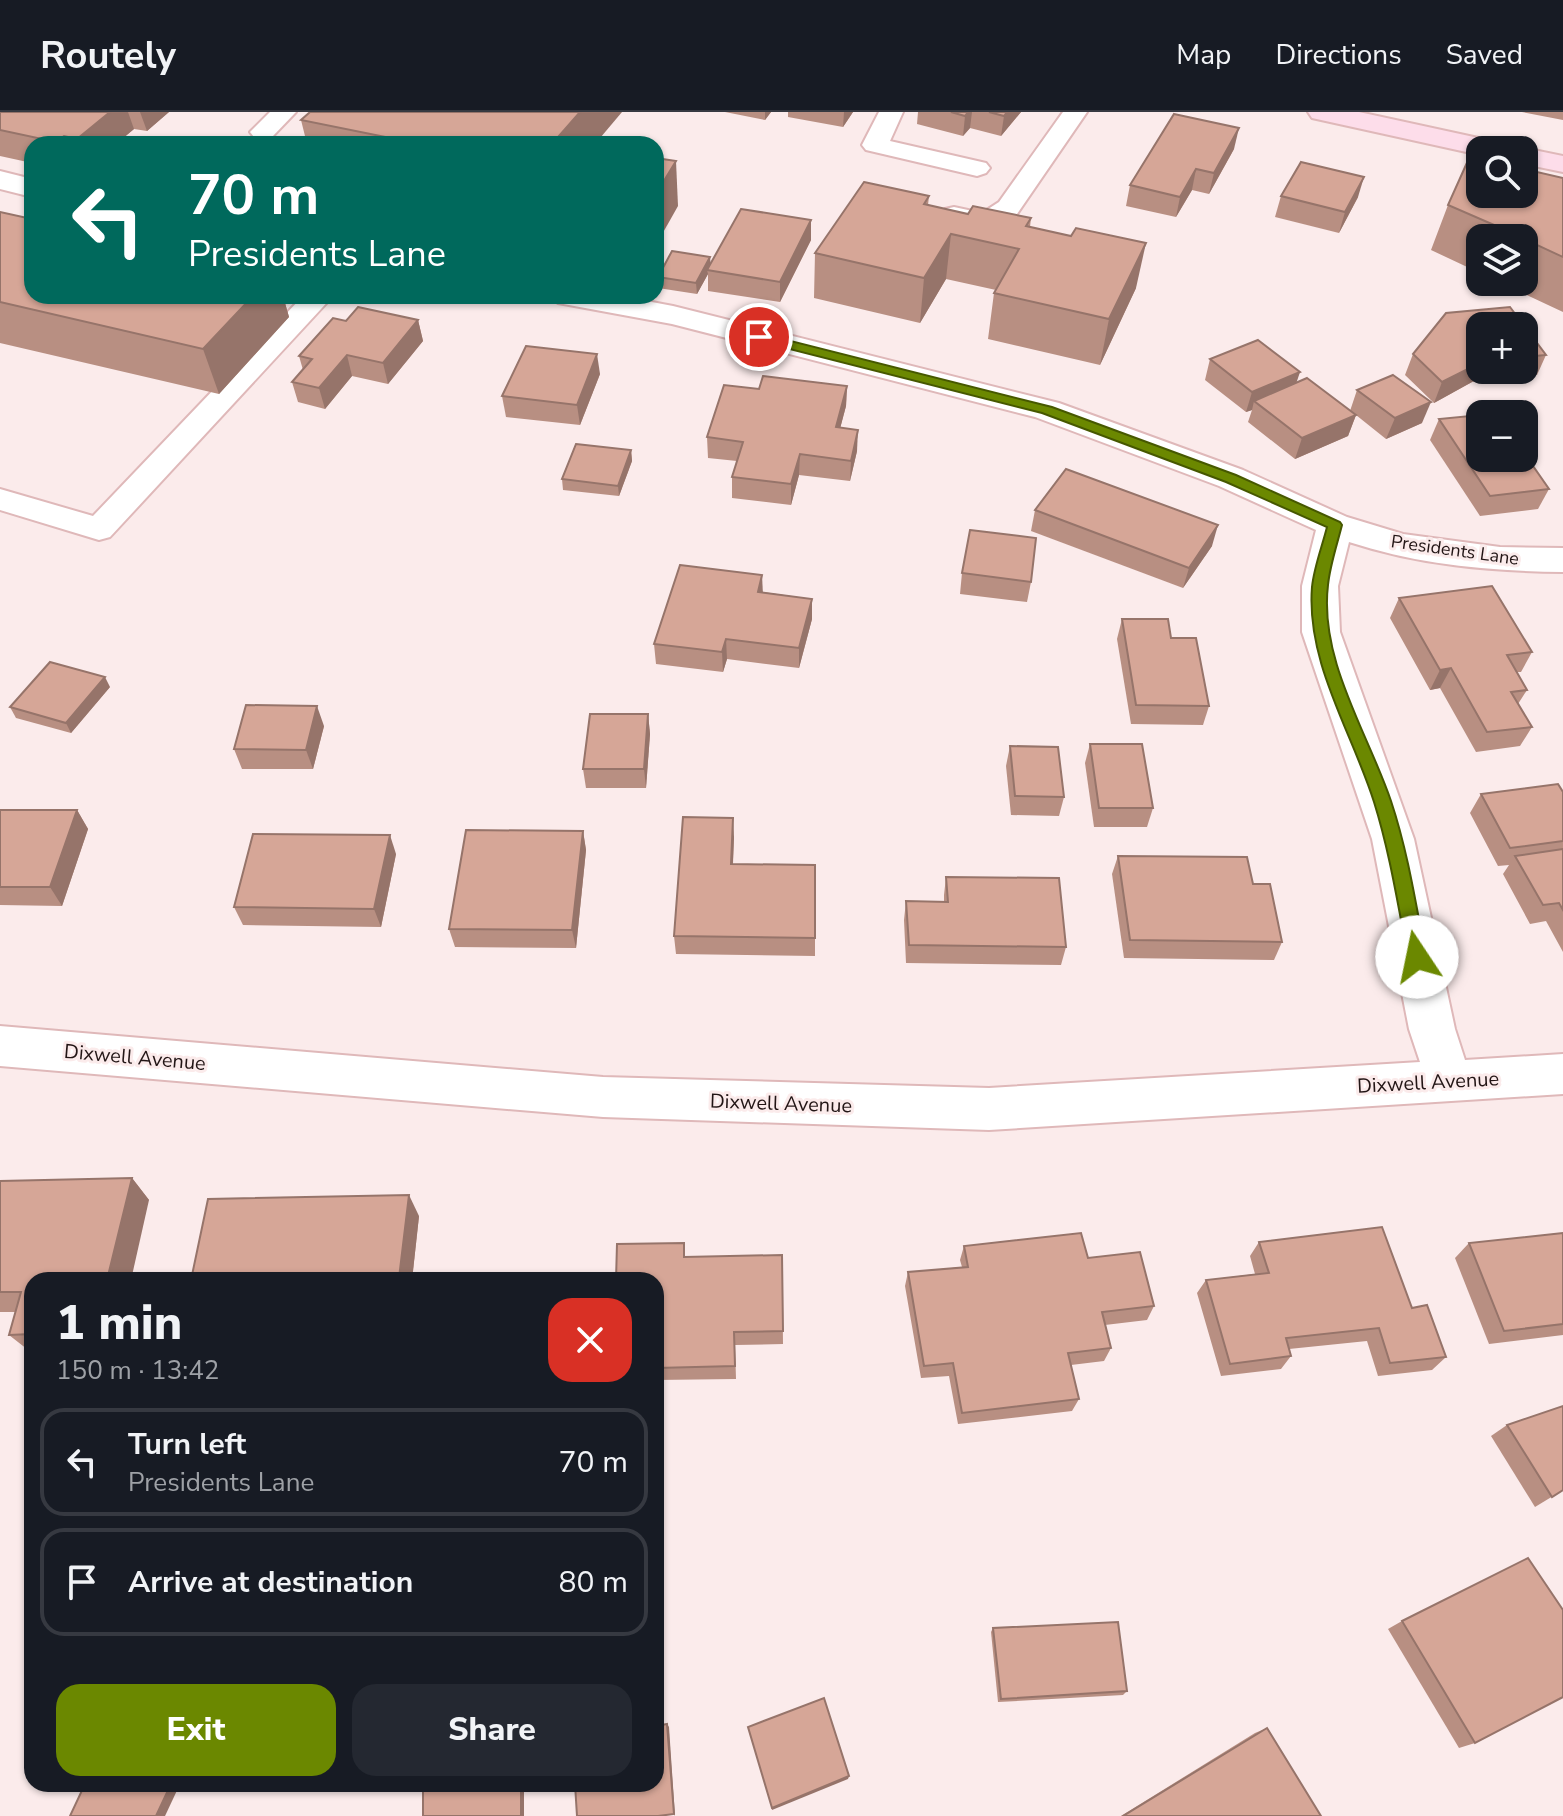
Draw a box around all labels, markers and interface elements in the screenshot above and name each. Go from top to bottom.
text: Routely [40,30,176,81]
text: Map [1176,36,1231,74]
text: Directions [1275,36,1402,74]
text: Saved [1446,36,1523,74]
map controls [1466,136,1538,472]
button: search [1466,136,1538,208]
text: 70 m [188,157,319,234]
icon: left [56,168,160,272]
button: layers [1466,224,1538,296]
text: Presidents Lane [188,230,446,279]
pin [725,303,793,371]
button: + [1466,312,1538,384]
icon: arrive [737,315,781,359]
button: − [1466,400,1538,472]
street label: Presidents Lane [1389,529,1521,571]
position arrow [1375,915,1459,999]
street label: Dixwell Avenue [63,1038,207,1077]
street label: Dixwell Avenue [1356,1065,1500,1100]
street label: Dixwell Avenue [709,1088,852,1119]
text: 1 min [56,1290,182,1356]
button: close [548,1298,632,1382]
text: 150 m · 13:42 [56,1353,219,1388]
text: Turn left [128,1424,246,1465]
icon: left [60,1440,104,1484]
text: 70 m [559,1442,628,1483]
text: Presidents Lane [128,1465,314,1500]
icon: arrive [60,1560,104,1604]
text: Arrive at destination [128,1562,413,1603]
text: 80 m [559,1562,628,1603]
button: Exit [56,1684,336,1776]
button: Share [352,1684,632,1776]

